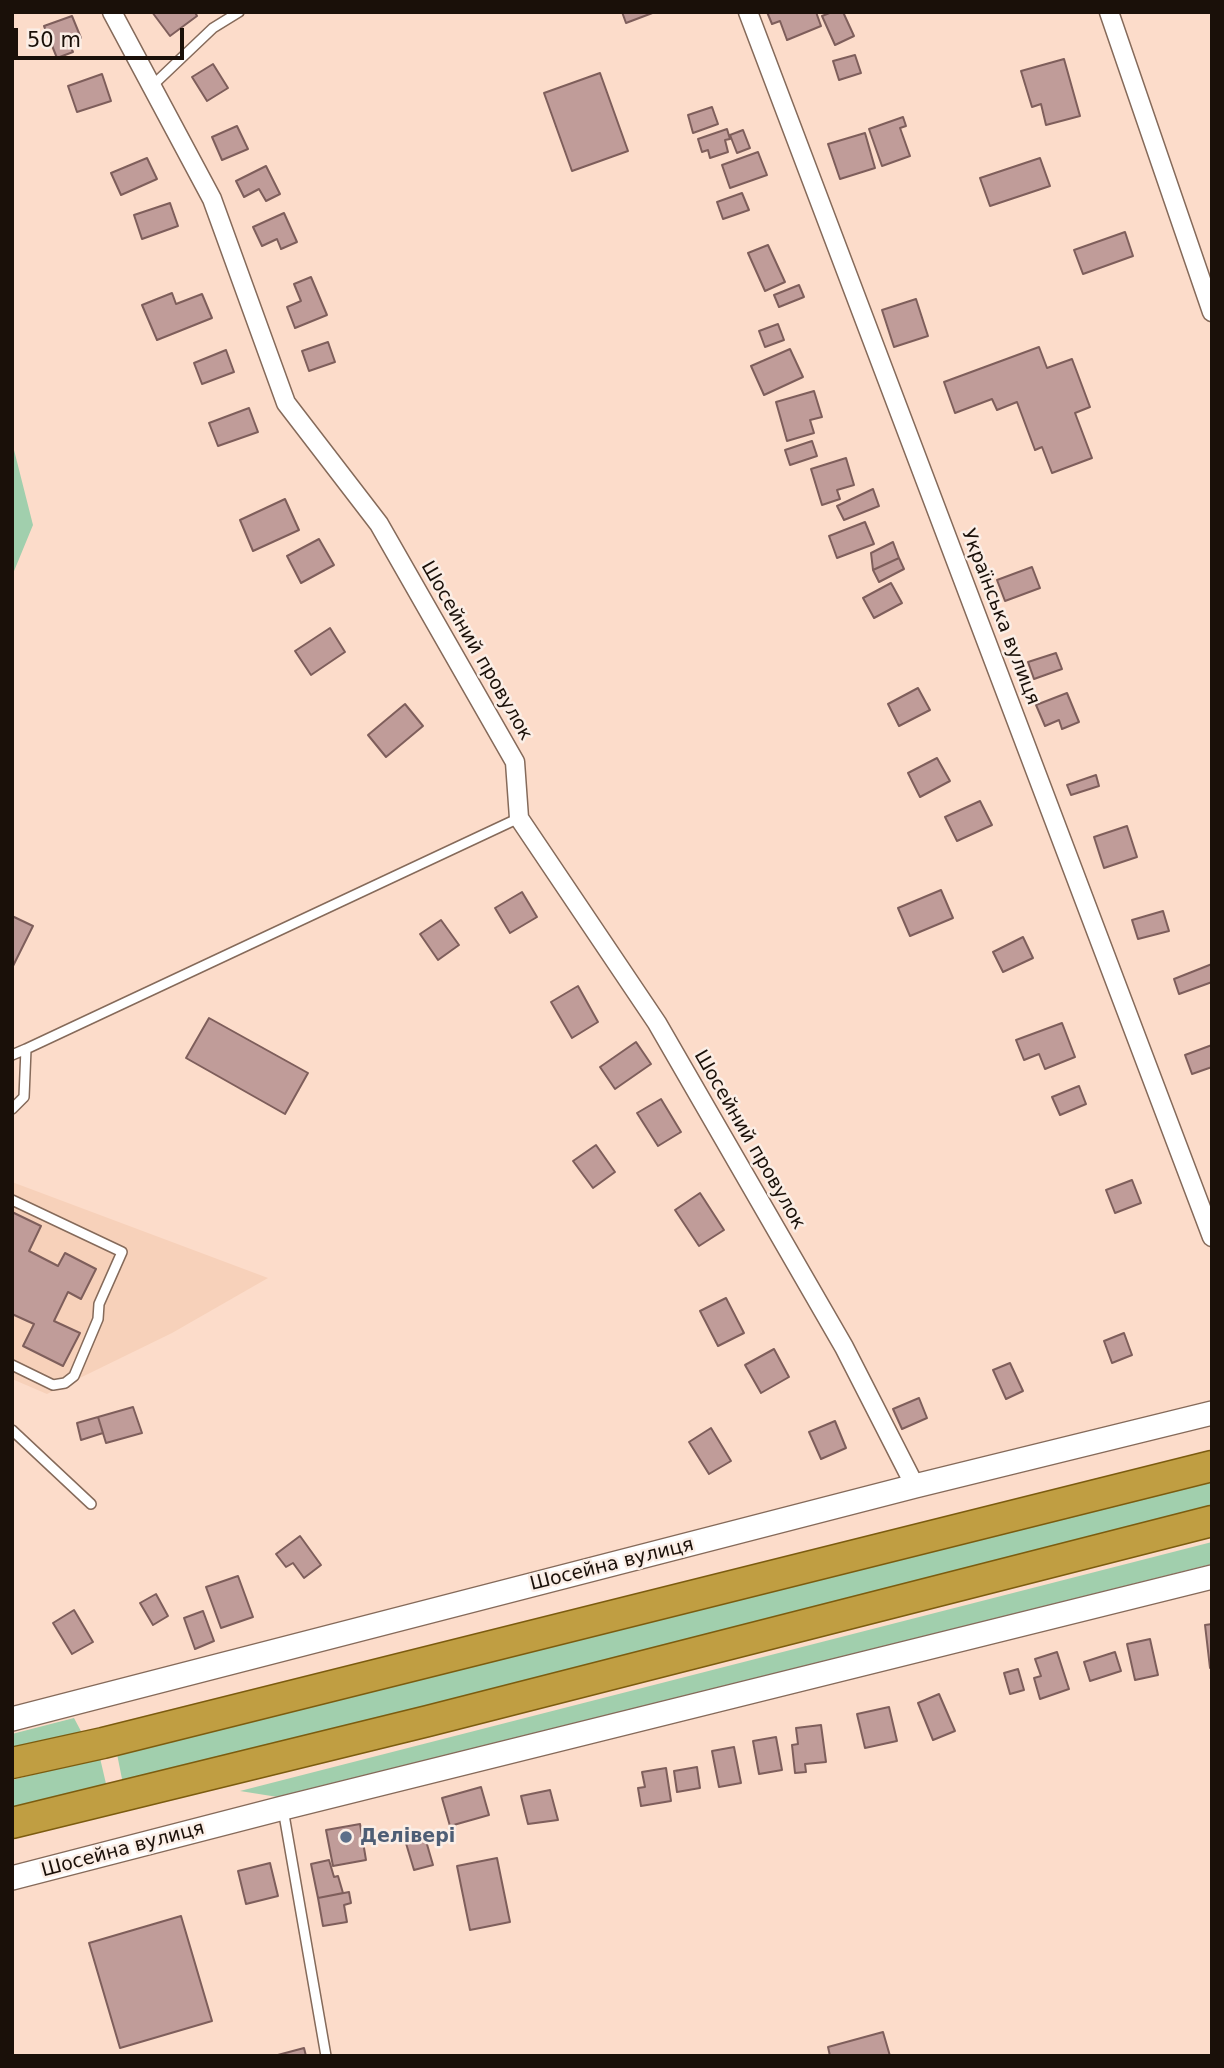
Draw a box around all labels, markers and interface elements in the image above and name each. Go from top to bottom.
scale bar [18,14,187,58]
text: 50 m [27,28,81,52]
street label: Українська вулиця [956,526,1044,708]
street label: Шосейний провулок [415,557,537,745]
street label: Шосейний провулок [688,1046,810,1234]
street label: Шосейна вулиця [528,1534,696,1596]
street label: Шосейна вулиця [39,1817,207,1883]
place label: Делівері [360,1826,455,1848]
marker: Делівері [338,1829,354,1845]

